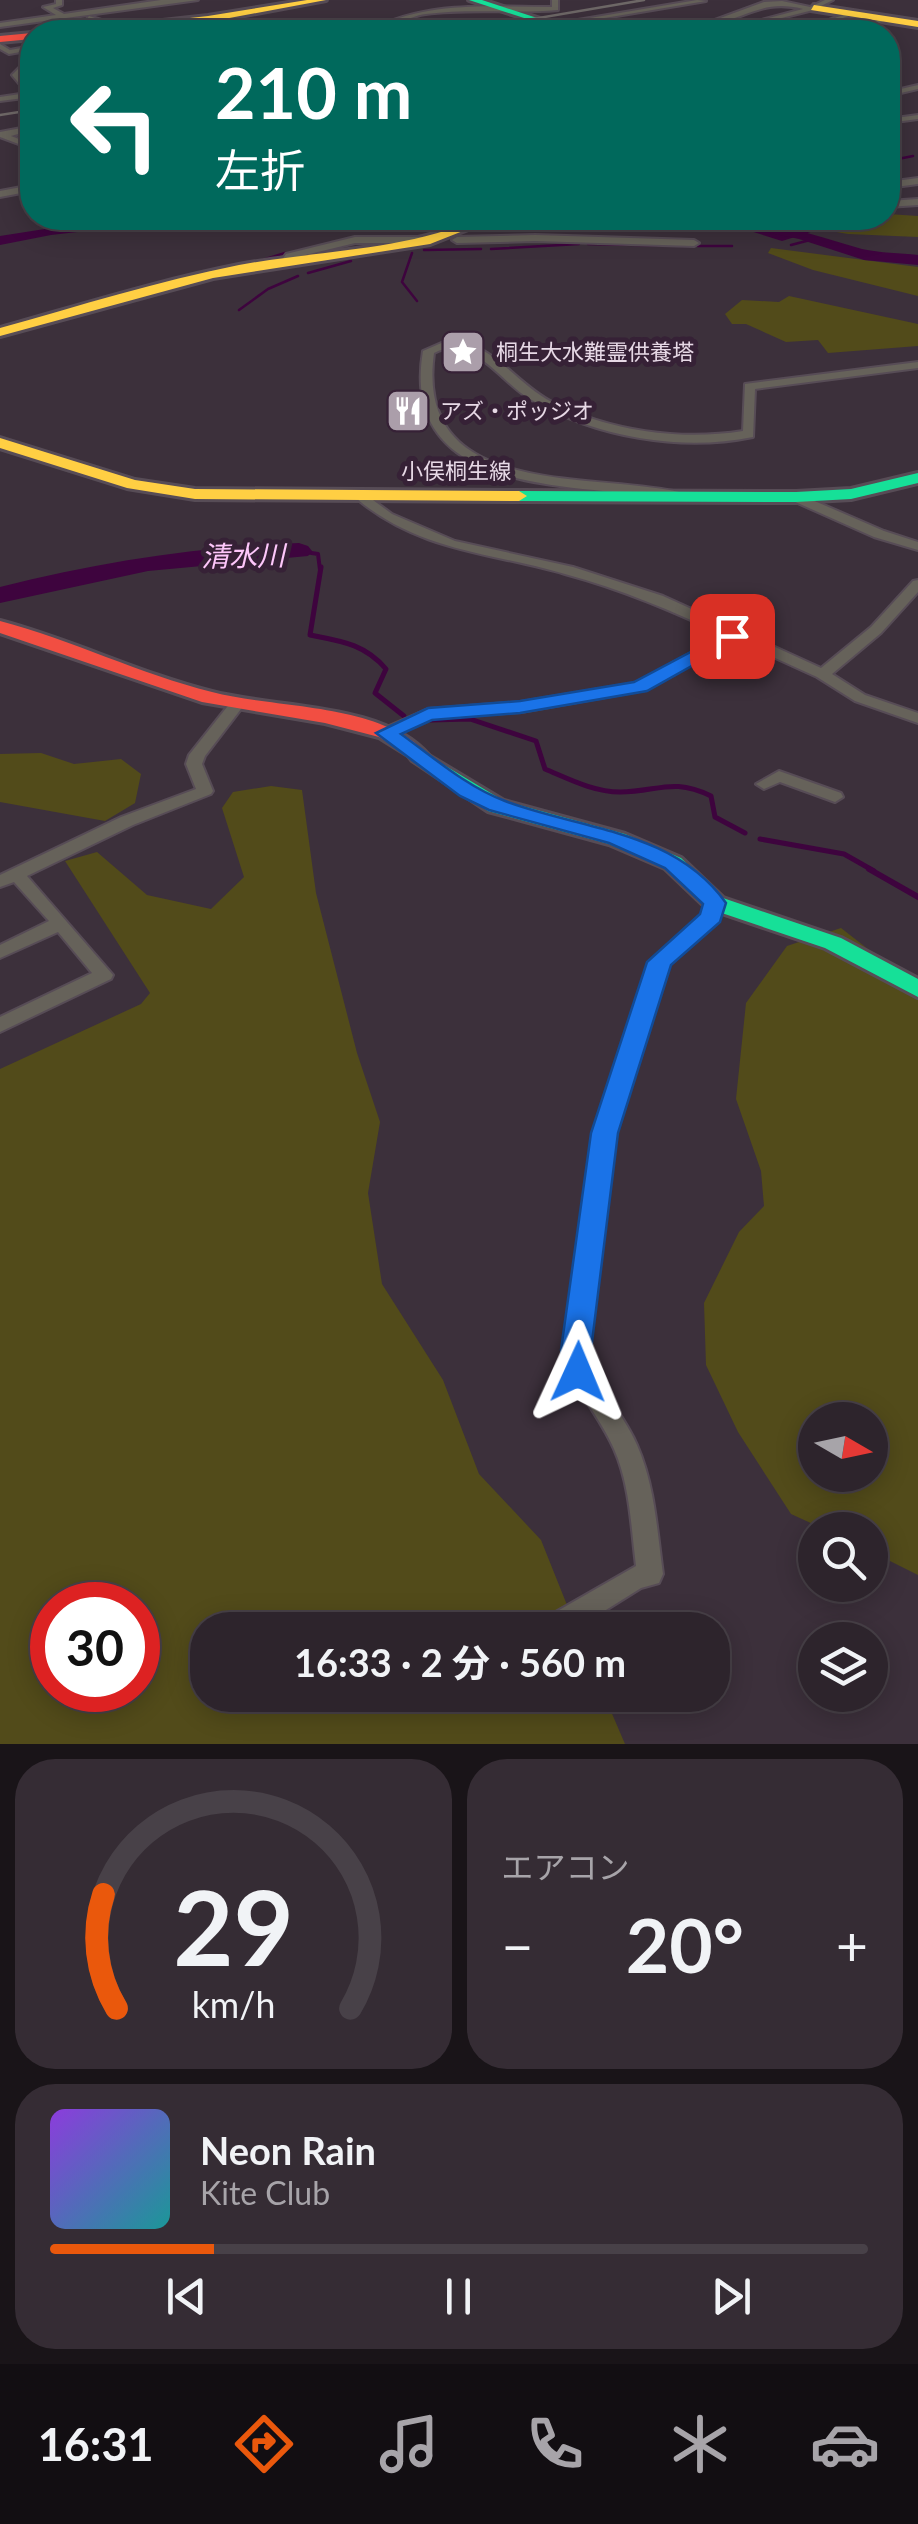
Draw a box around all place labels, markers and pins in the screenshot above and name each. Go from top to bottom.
place icon: 桐生大水難霊供養塔 [440,329,486,375]
place label: 桐生大水難霊供養塔 [496,338,694,365]
restaurant icon: アズ・ポッジオ [385,388,431,434]
place label: アズ・ポッジオ [440,397,594,424]
pin [690,594,775,679]

